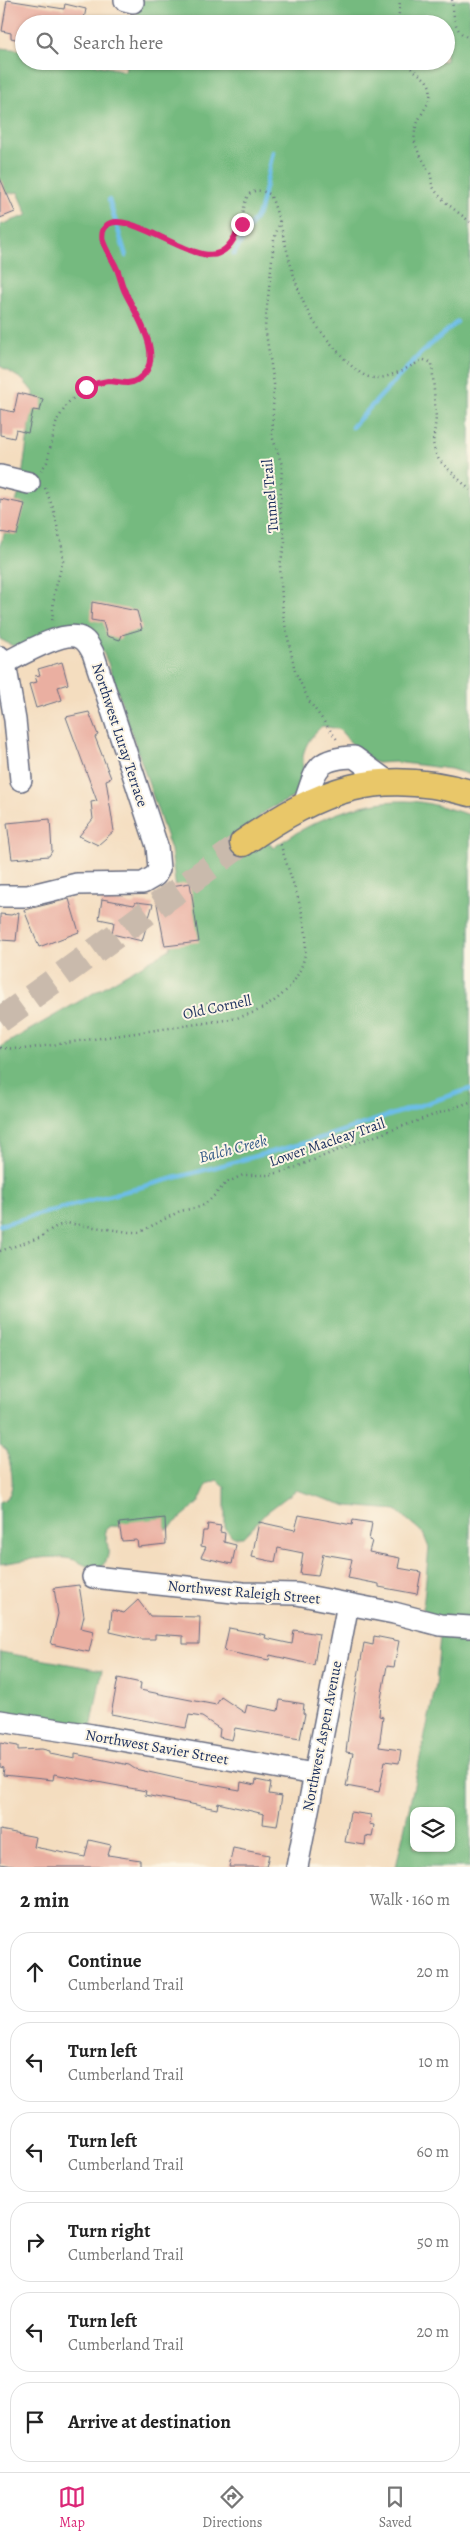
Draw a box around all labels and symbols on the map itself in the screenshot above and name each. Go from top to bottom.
route end [231,213,254,236]
route start [75,376,98,399]
street label: Tunnel Trail [257,458,283,534]
street label: Northwest Luray Terrace [87,660,153,810]
street label: Old Cornell [181,990,253,1024]
street label: Lower Macleay Trail [266,1113,388,1171]
water label: Balch Creek [196,1129,270,1169]
street label: Northwest Raleigh Street [167,1575,321,1609]
street label: Northwest Aspen Avenue [298,1659,346,1813]
street label: Northwest Savier Street [84,1725,230,1769]

